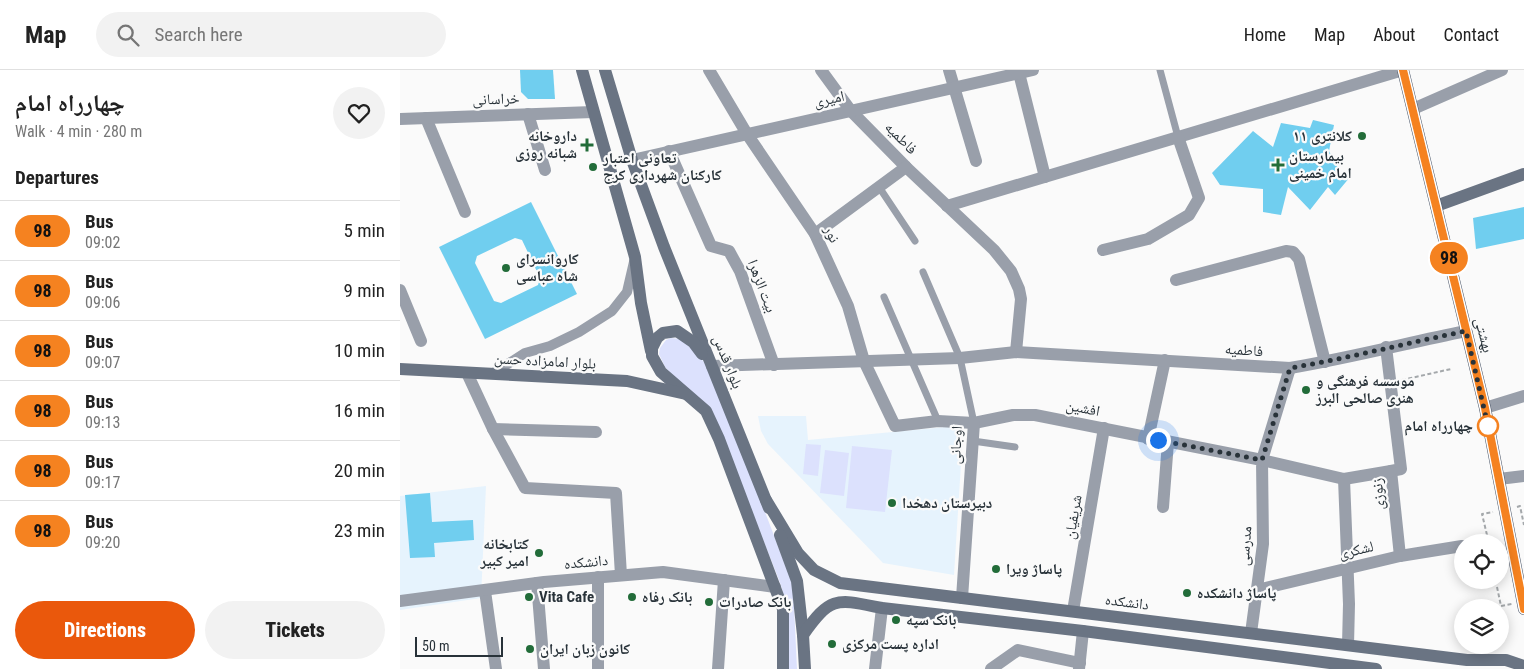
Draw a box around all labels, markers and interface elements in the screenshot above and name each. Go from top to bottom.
search box [96,12,446,57]
text: Map [25,21,66,49]
icon: search [114,21,142,49]
text: Search here [154,23,243,46]
text: Home [1244,24,1286,45]
text: Map [1314,24,1345,45]
text: About [1373,24,1415,45]
text: Contact [1443,24,1499,45]
button: heart [333,87,385,139]
street label: امیری [812,87,846,112]
text: چهارراه امام [15,89,125,117]
street label: خراسانی [472,89,520,110]
street label: فاطمیه [881,118,921,158]
text: Walk · 4 min · 280 m [15,122,142,141]
place label: داروخانه شبانه روزی [515,127,577,162]
place label: کلانتری ۱۱ [1293,127,1352,145]
marker: کلانتری ۱۱ [1356,130,1368,142]
marker: داروخانه شبانه روزی [581,139,593,151]
place label: بیمارستان امام خمینی [1289,147,1352,183]
place label: تعاونی اعتبار کارکنان شهرداری کرج [602,149,722,184]
marker: بیمارستان امام خمینی [1271,158,1285,172]
marker: تعاونی اعتبار کارکنان شهرداری کرج [587,161,599,173]
text: Departures [15,166,99,189]
text: Bus [85,210,114,233]
text: 5 min [343,219,385,242]
text: 98 [33,220,52,241]
street label: نور [820,221,844,246]
text: 09:02 [85,233,120,252]
line badge: 98 [1426,242,1472,274]
text: 98 [1440,247,1458,268]
place label: کاروانسرای شاه عباسی [516,250,579,285]
street label: بیت الزهرا [744,257,780,315]
marker: کاروانسرای شاه عباسی [500,262,512,274]
text: Bus [85,270,114,293]
text: 9 min [343,279,385,302]
text: 98 [33,280,52,301]
text: 09:06 [85,293,120,312]
street label: بهشتی [1470,316,1497,355]
text: Bus [85,330,114,353]
street label: بلوار قدس [708,333,747,392]
text: 10 min [334,339,385,362]
text: 98 [33,340,52,361]
street label: فاطمیه [1224,340,1264,360]
street label: بلوار امامزاده حسن [493,349,597,374]
text: 09:07 [85,353,120,372]
place label: موسسه فرهنگی و هنری صالحی البرز [1315,372,1415,407]
marker: موسسه فرهنگی و هنری صالحی البرز [1300,384,1312,396]
text: Bus [85,390,114,413]
street label: افشین [1064,396,1101,421]
text: 16 min [334,399,385,422]
text: 98 [33,400,52,421]
text: 09:13 [85,413,120,432]
marker: چهارراه امام [1477,415,1499,437]
place label: چهارراه امام [1404,417,1473,436]
street label: اوجانی [946,425,967,465]
your location [1146,428,1171,453]
text: Bus [85,450,114,473]
text: 20 min [334,459,385,482]
text: 98 [33,460,52,481]
text: 09:17 [85,473,120,492]
street label: زنوزی [1368,477,1389,511]
street label: شریفیان [1060,493,1087,541]
place label: دبیرستان دهخدا [902,494,992,512]
marker: دبیرستان دهخدا [886,497,898,509]
text: Bus [85,510,114,533]
text: 23 min [334,519,385,542]
text: 98 [33,520,52,541]
street label: مدرسی [1235,525,1256,567]
text: 09:20 [85,533,120,552]
map controls [1454,534,1509,654]
button: locate [1454,534,1509,589]
place label: کتابخانه امیر کبیر [480,535,529,570]
street label: لشکری [1337,537,1375,564]
marker: کتابخانه امیر کبیر [533,547,545,559]
street label: دانشکده [563,551,609,573]
place label: پاساژ ویرا [1006,560,1062,578]
marker: پاساژ ویرا [990,563,1002,575]
place label: پاساژ دانشکده [1197,584,1276,602]
marker: پاساژ دانشکده [1181,587,1193,599]
place label: Vita Cafe [539,588,594,606]
place label: بانک رفاه [642,588,692,606]
street label: دانشکده [1104,590,1150,614]
marker: Vita Cafe [523,591,535,603]
marker: بانک رفاه [626,591,638,603]
place label: بانک صادرات [719,593,791,611]
marker: بانک صادرات [703,596,715,608]
button: layers [1454,599,1509,654]
button: Directions [15,601,195,659]
button: Tickets [205,601,385,659]
place label: بانک سپه [906,611,956,629]
marker: بانک سپه [890,614,902,626]
scale bar [415,634,502,657]
place label: اداره پست مرکزی [842,635,939,653]
text: 50 m [422,638,450,654]
marker: اداره پست مرکزی [826,638,838,650]
place label: کانون زبان ایران [540,640,631,658]
marker: کانون زبان ایران [524,643,536,655]

